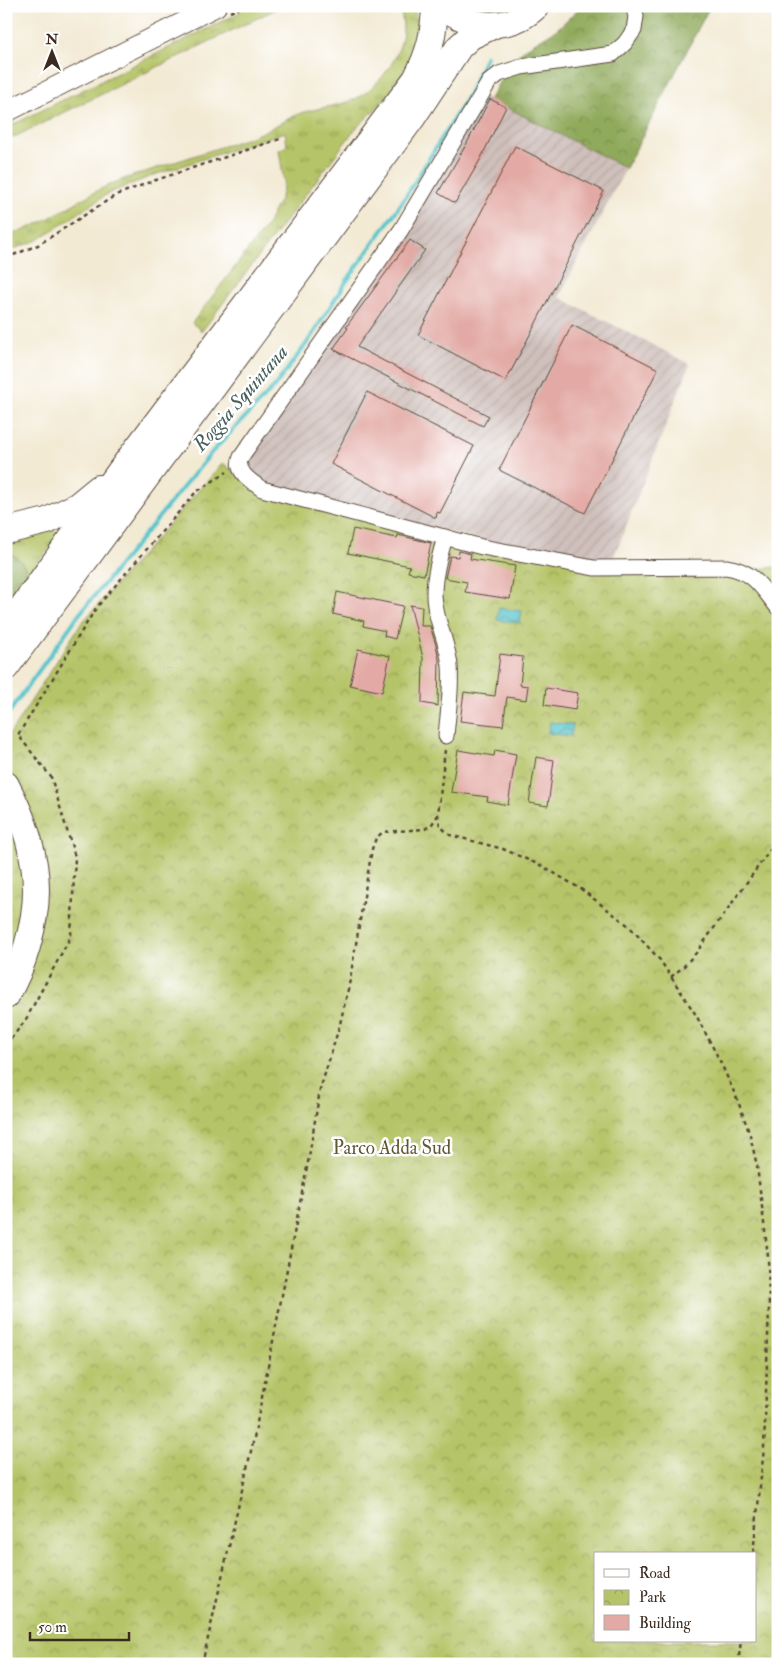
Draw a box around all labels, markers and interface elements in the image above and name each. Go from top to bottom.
north arrow [28,28,78,78]
text: N [45,31,59,48]
water label: Roggia Squintana [187,340,293,457]
park label: Parco Adda Sud [333,1136,452,1160]
legend [594,1552,756,1642]
text: Road [639,1564,671,1583]
text: Park [639,1588,666,1607]
scale bar [30,1610,129,1642]
text: Building [639,1614,691,1633]
text: 50 m [38,1618,67,1637]

